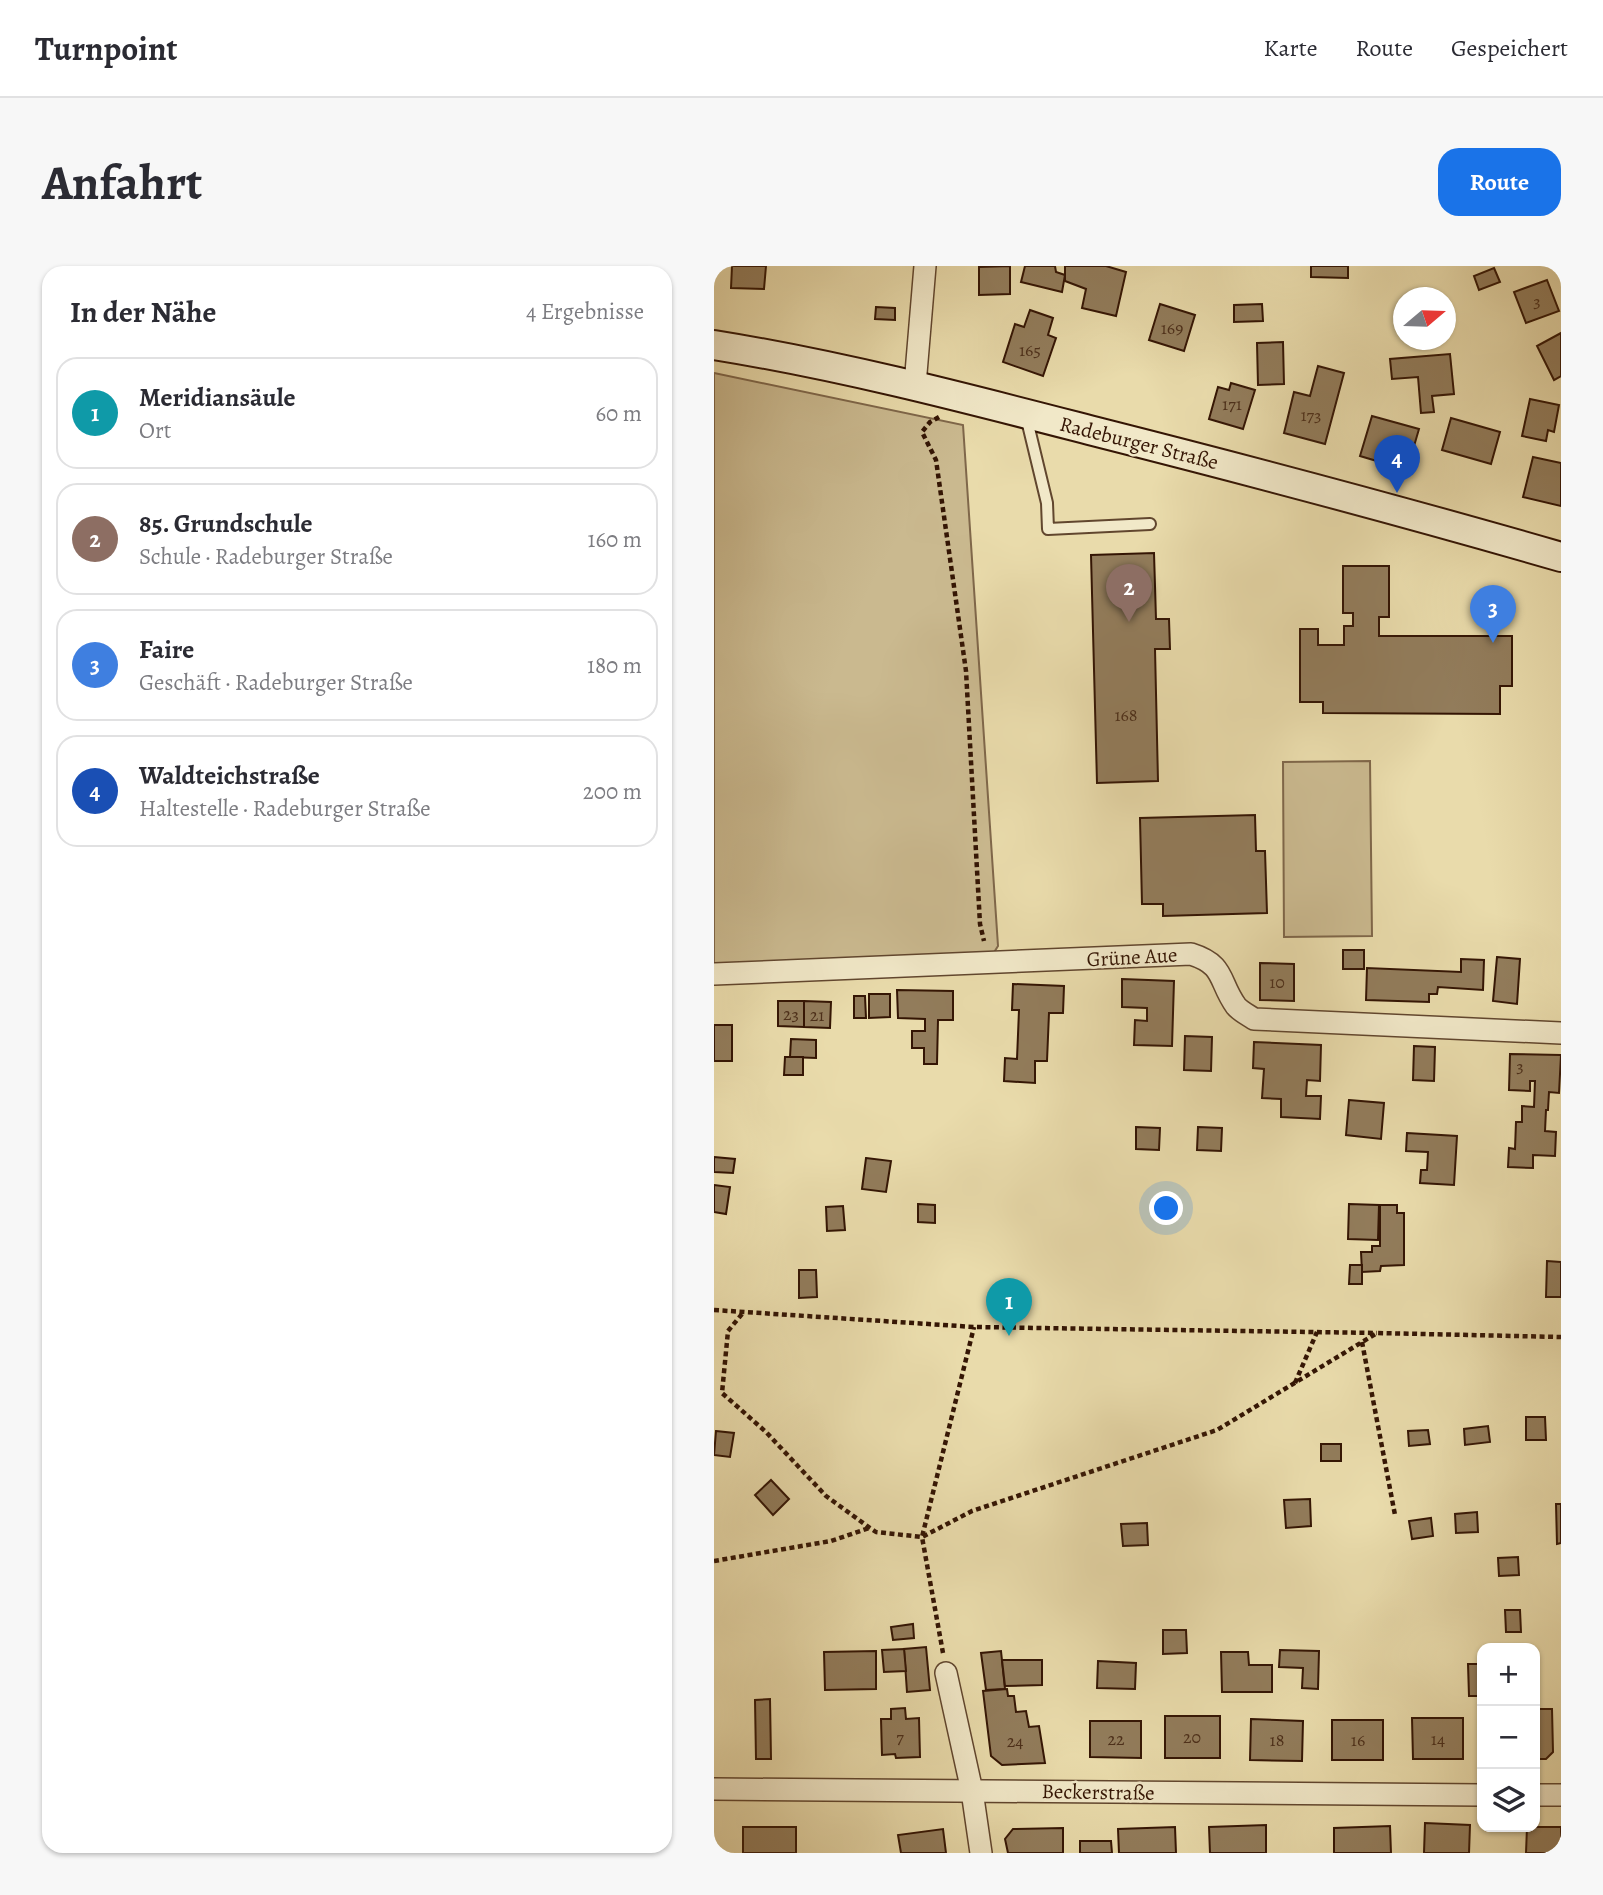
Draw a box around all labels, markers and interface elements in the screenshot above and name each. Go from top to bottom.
text: Turnpoint [35,26,177,71]
text: Karte [1264,32,1317,64]
text: Route [1355,32,1413,64]
text: Gespeichert [1451,32,1568,64]
button: Route [1438,148,1561,216]
text: Anfahrt [42,149,202,216]
north arrow [1393,287,1456,350]
house number: 3 [1533,289,1541,313]
text: In der Nähe [70,292,216,332]
text: 4 Ergebnisse [526,296,644,327]
house number: 169 [1161,316,1183,340]
house number: 165 [1019,338,1041,362]
text: Meridiansäule [139,380,296,415]
house number: 171 [1222,392,1242,416]
text: 1 [91,398,99,429]
text: 60 m [595,398,642,429]
house number: 173 [1300,403,1322,427]
street label: Radeburger Straße [1057,410,1221,476]
text: Ort [139,415,171,446]
pin: 4 [1374,435,1420,493]
text: 85. Grundschule [139,506,313,541]
text: 2 [89,524,101,555]
text: 160 m [588,524,642,555]
text: Schule · Radeburger Straße [139,541,393,572]
pin: 2 [1106,564,1152,622]
pin: 3 [1470,585,1516,643]
text: Faire [139,632,194,667]
text: 3 [90,650,100,681]
text: 180 m [587,650,642,681]
text: Geschäft · Radeburger Straße [139,667,413,698]
house number: 168 [1114,703,1138,727]
text: Waldteichstraße [139,758,320,793]
text: 4 [90,776,100,807]
text: 200 m [583,776,642,807]
text: Haltestelle · Radeburger Straße [139,793,431,824]
street label: Grüne Aue [1086,941,1178,973]
house number: 10 [1269,970,1285,994]
house number: 23 [783,1002,799,1026]
house number: 21 [810,1003,824,1027]
house number: 3 [1516,1054,1524,1078]
your location [1149,1191,1183,1225]
pin: 1 [986,1278,1032,1336]
map controls [1477,1643,1540,1832]
button: + [1477,1643,1540,1706]
button: − [1477,1706,1540,1769]
house number: 7 [896,1725,904,1749]
house number: 20 [1183,1725,1201,1749]
house number: 22 [1107,1727,1125,1751]
house number: 14 [1431,1727,1445,1751]
house number: 18 [1270,1728,1284,1752]
house number: 16 [1351,1728,1365,1752]
house number: 24 [1007,1729,1023,1753]
button: layers [1477,1769,1540,1832]
street label: Beckerstraße [1041,1777,1155,1807]

